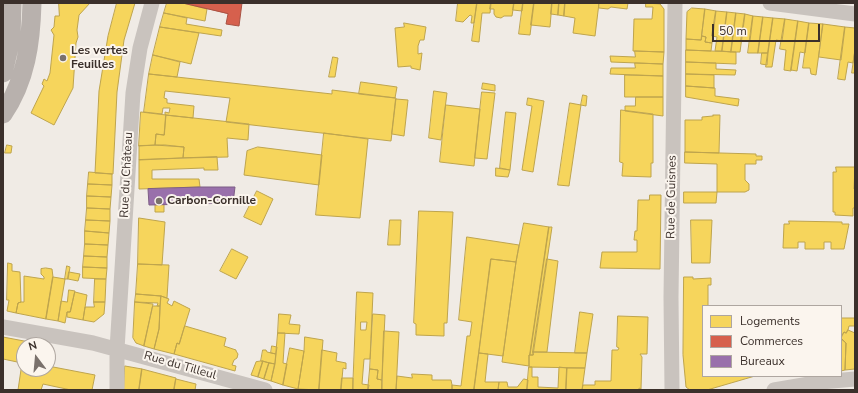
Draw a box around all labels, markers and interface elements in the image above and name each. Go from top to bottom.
scale bar [714,16,822,42]
text: 50 m [719,23,747,39]
place label: Les vertes Feuilles [71,44,128,72]
marker: Les vertes Feuilles [58,53,68,63]
street label: Rue du Château [118,132,136,218]
street label: Rue de Guisnes [664,155,680,239]
place label: Carbon-Cornille [167,194,256,208]
marker: Carbon-Cornille [154,196,164,206]
legend [702,305,842,377]
text: Logements [740,313,800,329]
text: Commerces [740,333,803,349]
north arrow [16,337,56,377]
text: N [27,338,39,354]
street label: Rue du Tilleul [142,349,218,383]
text: Bureaux [740,353,785,369]

